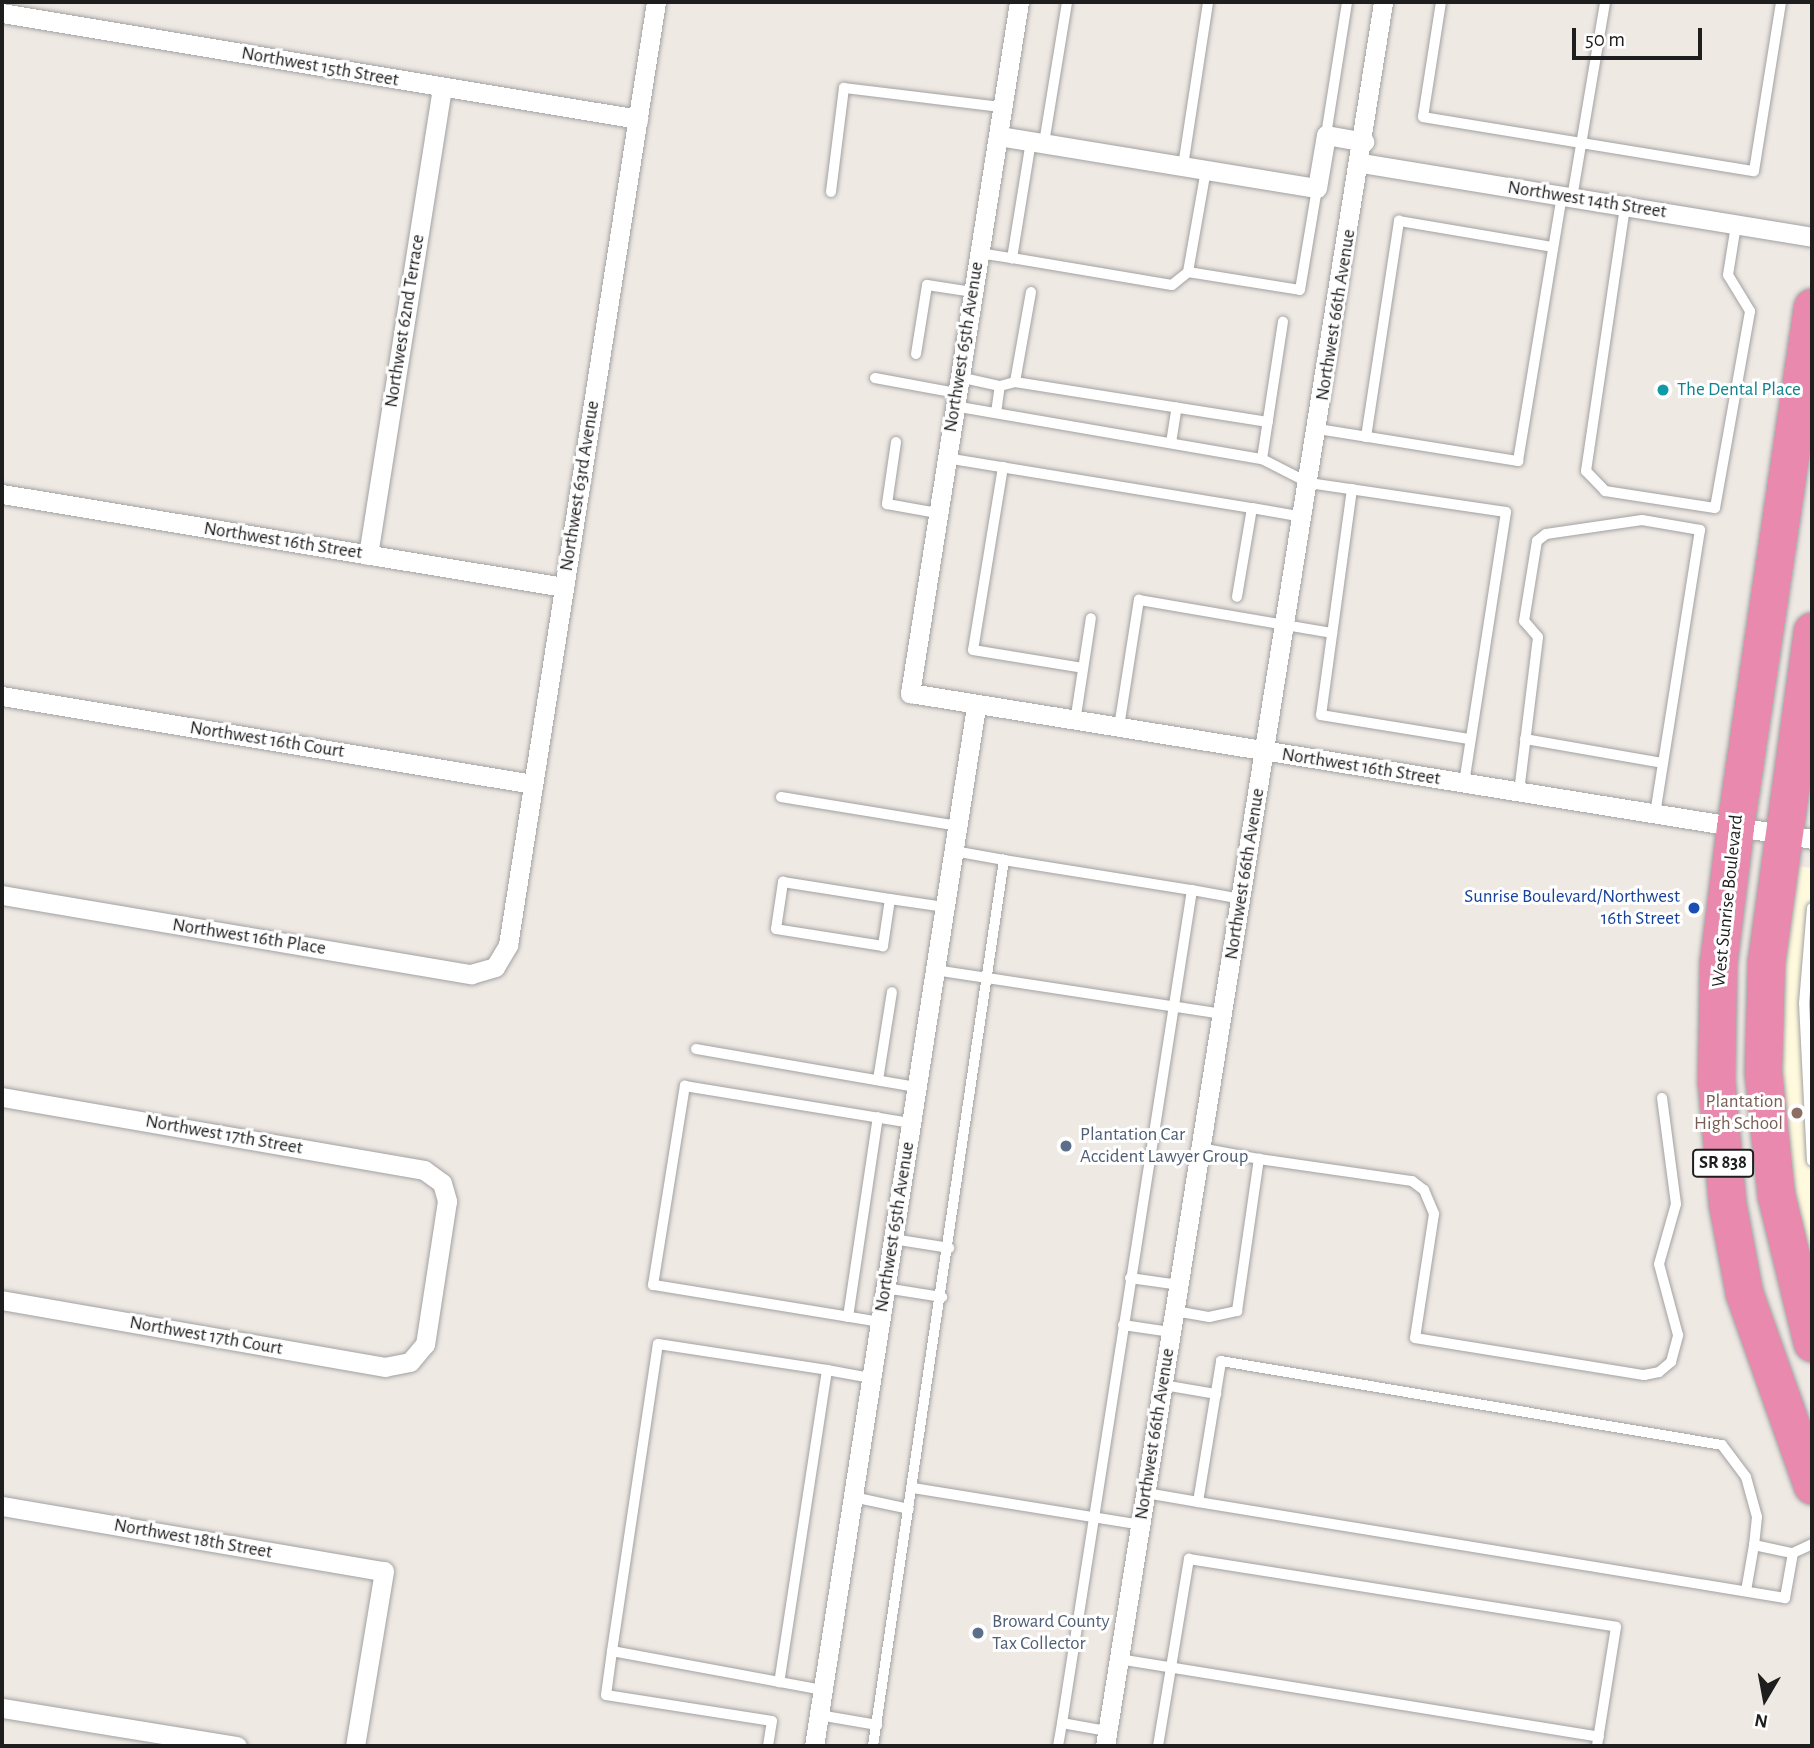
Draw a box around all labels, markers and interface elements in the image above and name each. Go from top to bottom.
scale bar [1576,14,1706,58]
text: 50 m [1585,29,1625,50]
street label: Northwest 15th Street [240,42,400,92]
street label: Northwest 14th Street [1506,176,1668,224]
street label: Northwest 66th Avenue [1311,228,1361,402]
street label: Northwest 62nd Terrace [380,233,430,409]
street label: Northwest 65th Avenue [939,260,989,434]
place label: The Dental Place [1677,379,1801,401]
marker: The Dental Place [1655,382,1671,398]
street label: Northwest 63rd Avenue [555,399,605,573]
street label: Northwest 16th Street [202,517,364,565]
street label: Northwest 16th Court [188,717,346,763]
street label: Northwest 16th Street [1280,743,1442,791]
street label: Northwest 66th Avenue [1220,787,1270,961]
street label: West Sunrise Boulevard [1708,813,1748,989]
place label: Sunrise Boulevard/Northwest 16th Street [1464,886,1680,930]
marker: Sunrise Boulevard/Northwest 16th Street [1686,900,1702,916]
street label: Northwest 16th Place [171,914,327,960]
place label: Plantation High School [1694,1091,1783,1135]
marker: Plantation High School [1789,1105,1805,1121]
street label: Northwest 17th Street [144,1110,304,1160]
place label: Plantation Car Accident Lawyer Group [1080,1124,1248,1168]
marker: Plantation Car Accident Lawyer Group [1058,1138,1074,1154]
street label: Northwest 65th Avenue [870,1140,920,1314]
road number: SR 838 [1692,1148,1754,1178]
street label: Northwest 17th Court [128,1311,284,1361]
street label: Northwest 66th Avenue [1130,1347,1180,1521]
street label: Northwest 18th Street [112,1514,274,1564]
place label: Broward County Tax Collector [992,1611,1110,1655]
marker: Broward County Tax Collector [970,1625,986,1641]
north arrow [1730,1664,1800,1734]
text: N [1753,1710,1769,1731]

